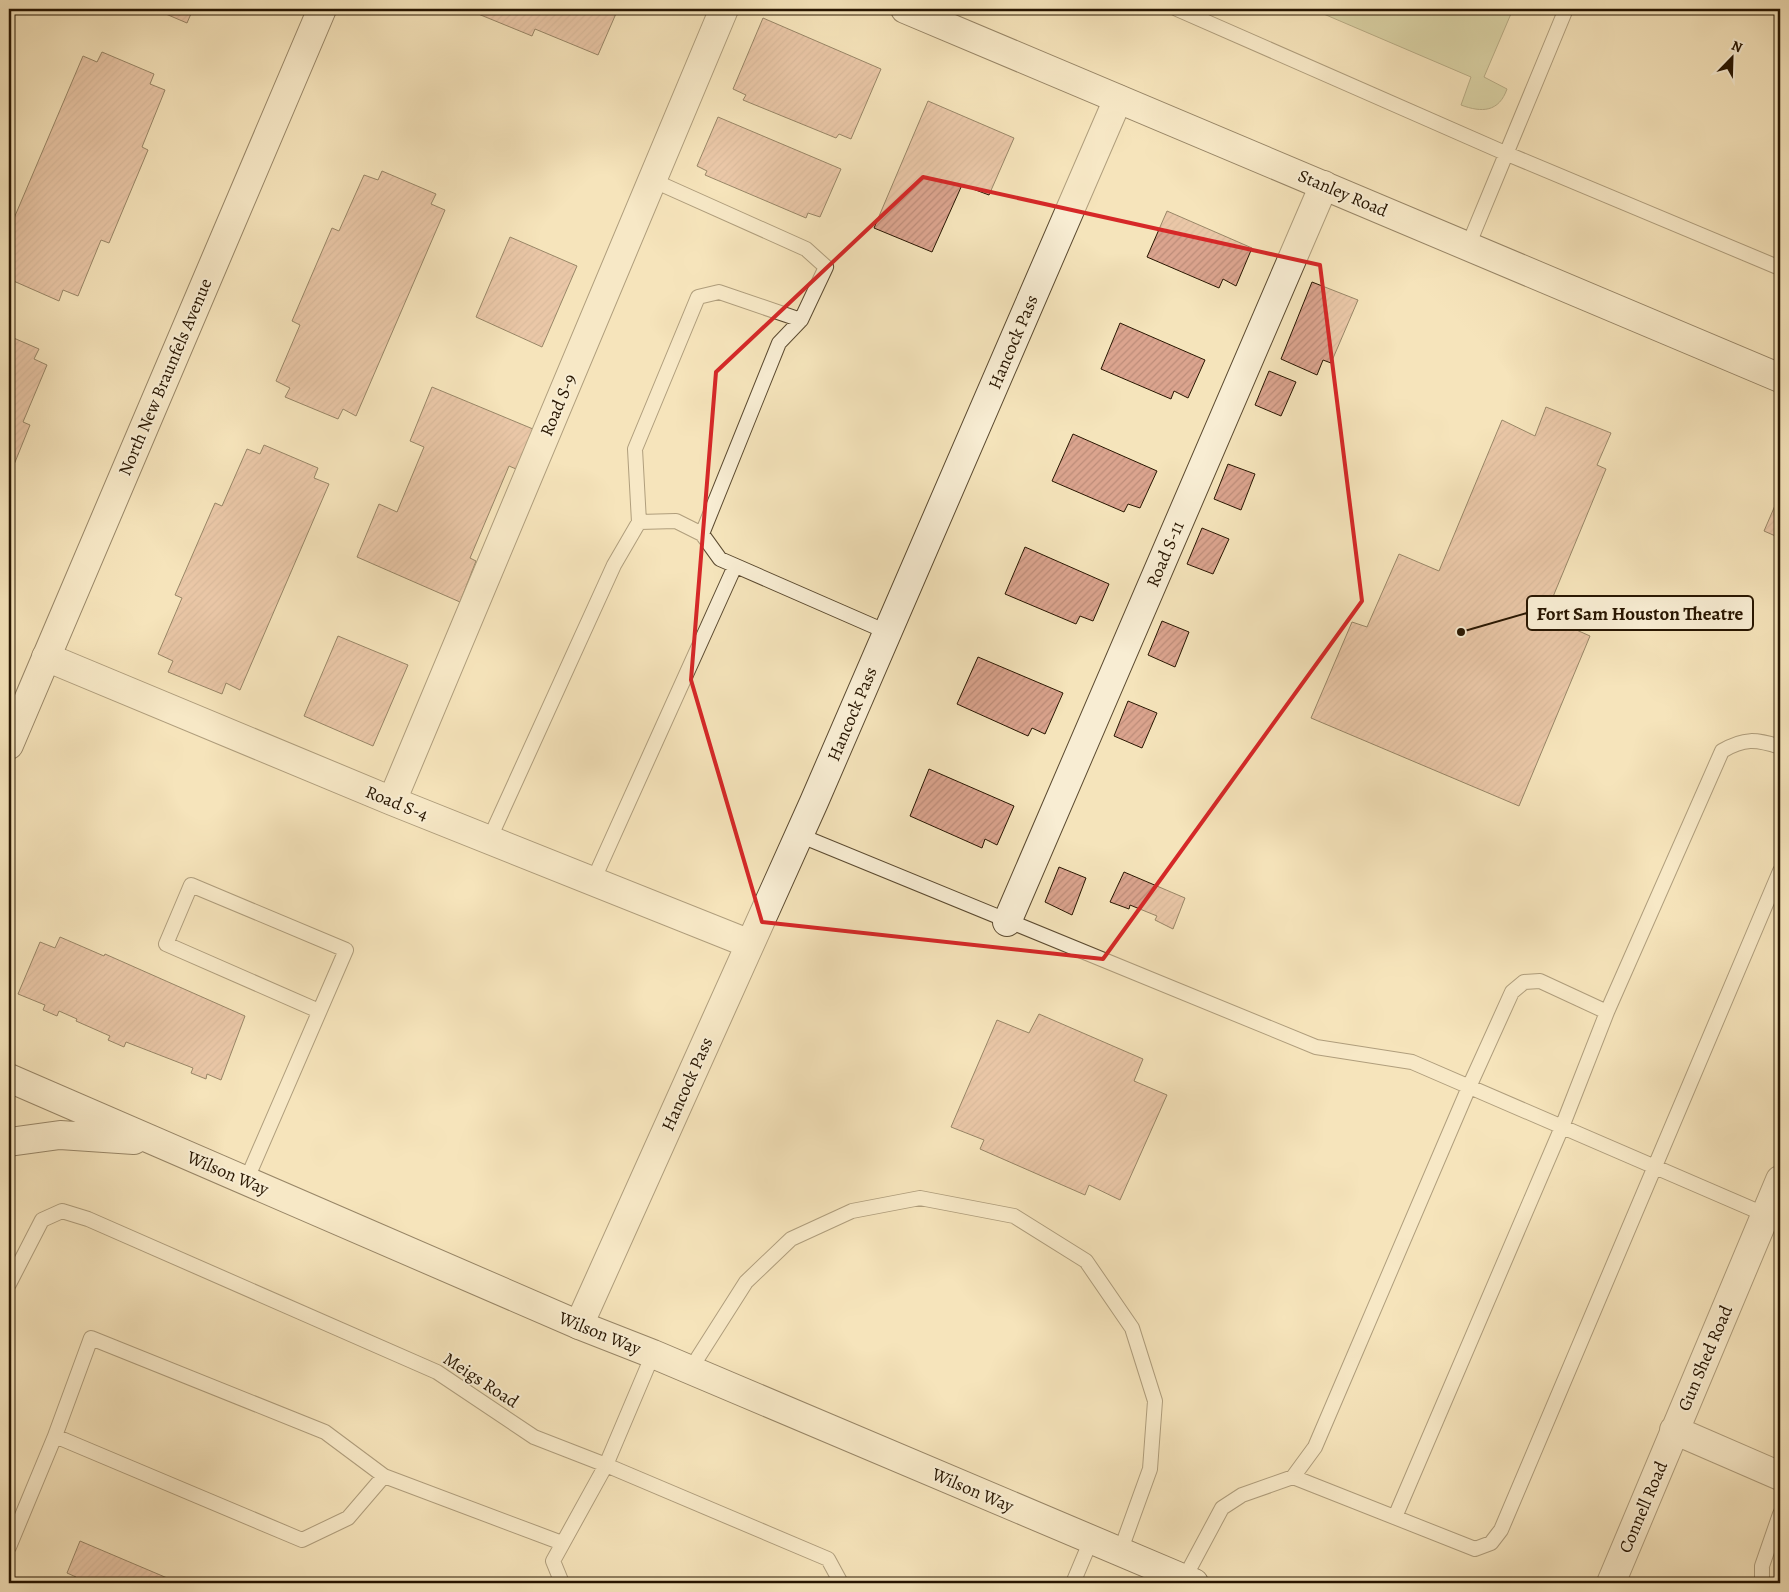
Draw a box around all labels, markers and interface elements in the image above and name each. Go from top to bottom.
north arrow [1706,32,1756,82]
text: N [1728,36,1745,57]
street label: Stanley Road [1294,163,1392,223]
street label: North New Braunfels Avenue [112,275,218,479]
street label: Hancock Pass [982,291,1044,393]
street label: Road S-9 [534,370,582,440]
street label: Road S-11 [1140,517,1190,591]
callout: Fort Sam Houston Theatre [1527,596,1753,630]
text: Fort Sam Houston Theatre [1537,601,1744,627]
street label: Hancock Pass [821,663,883,765]
street label: Road S-4 [362,780,432,826]
street label: Hancock Pass [656,1033,718,1135]
street label: Wilson Way [183,1145,273,1201]
street label: Gun Shed Road [1672,1301,1738,1414]
street label: Wilson Way [554,1305,646,1361]
street label: Meigs Road [439,1347,524,1413]
street label: Connell Road [1613,1457,1673,1557]
street label: Wilson Way [928,1462,1018,1518]

